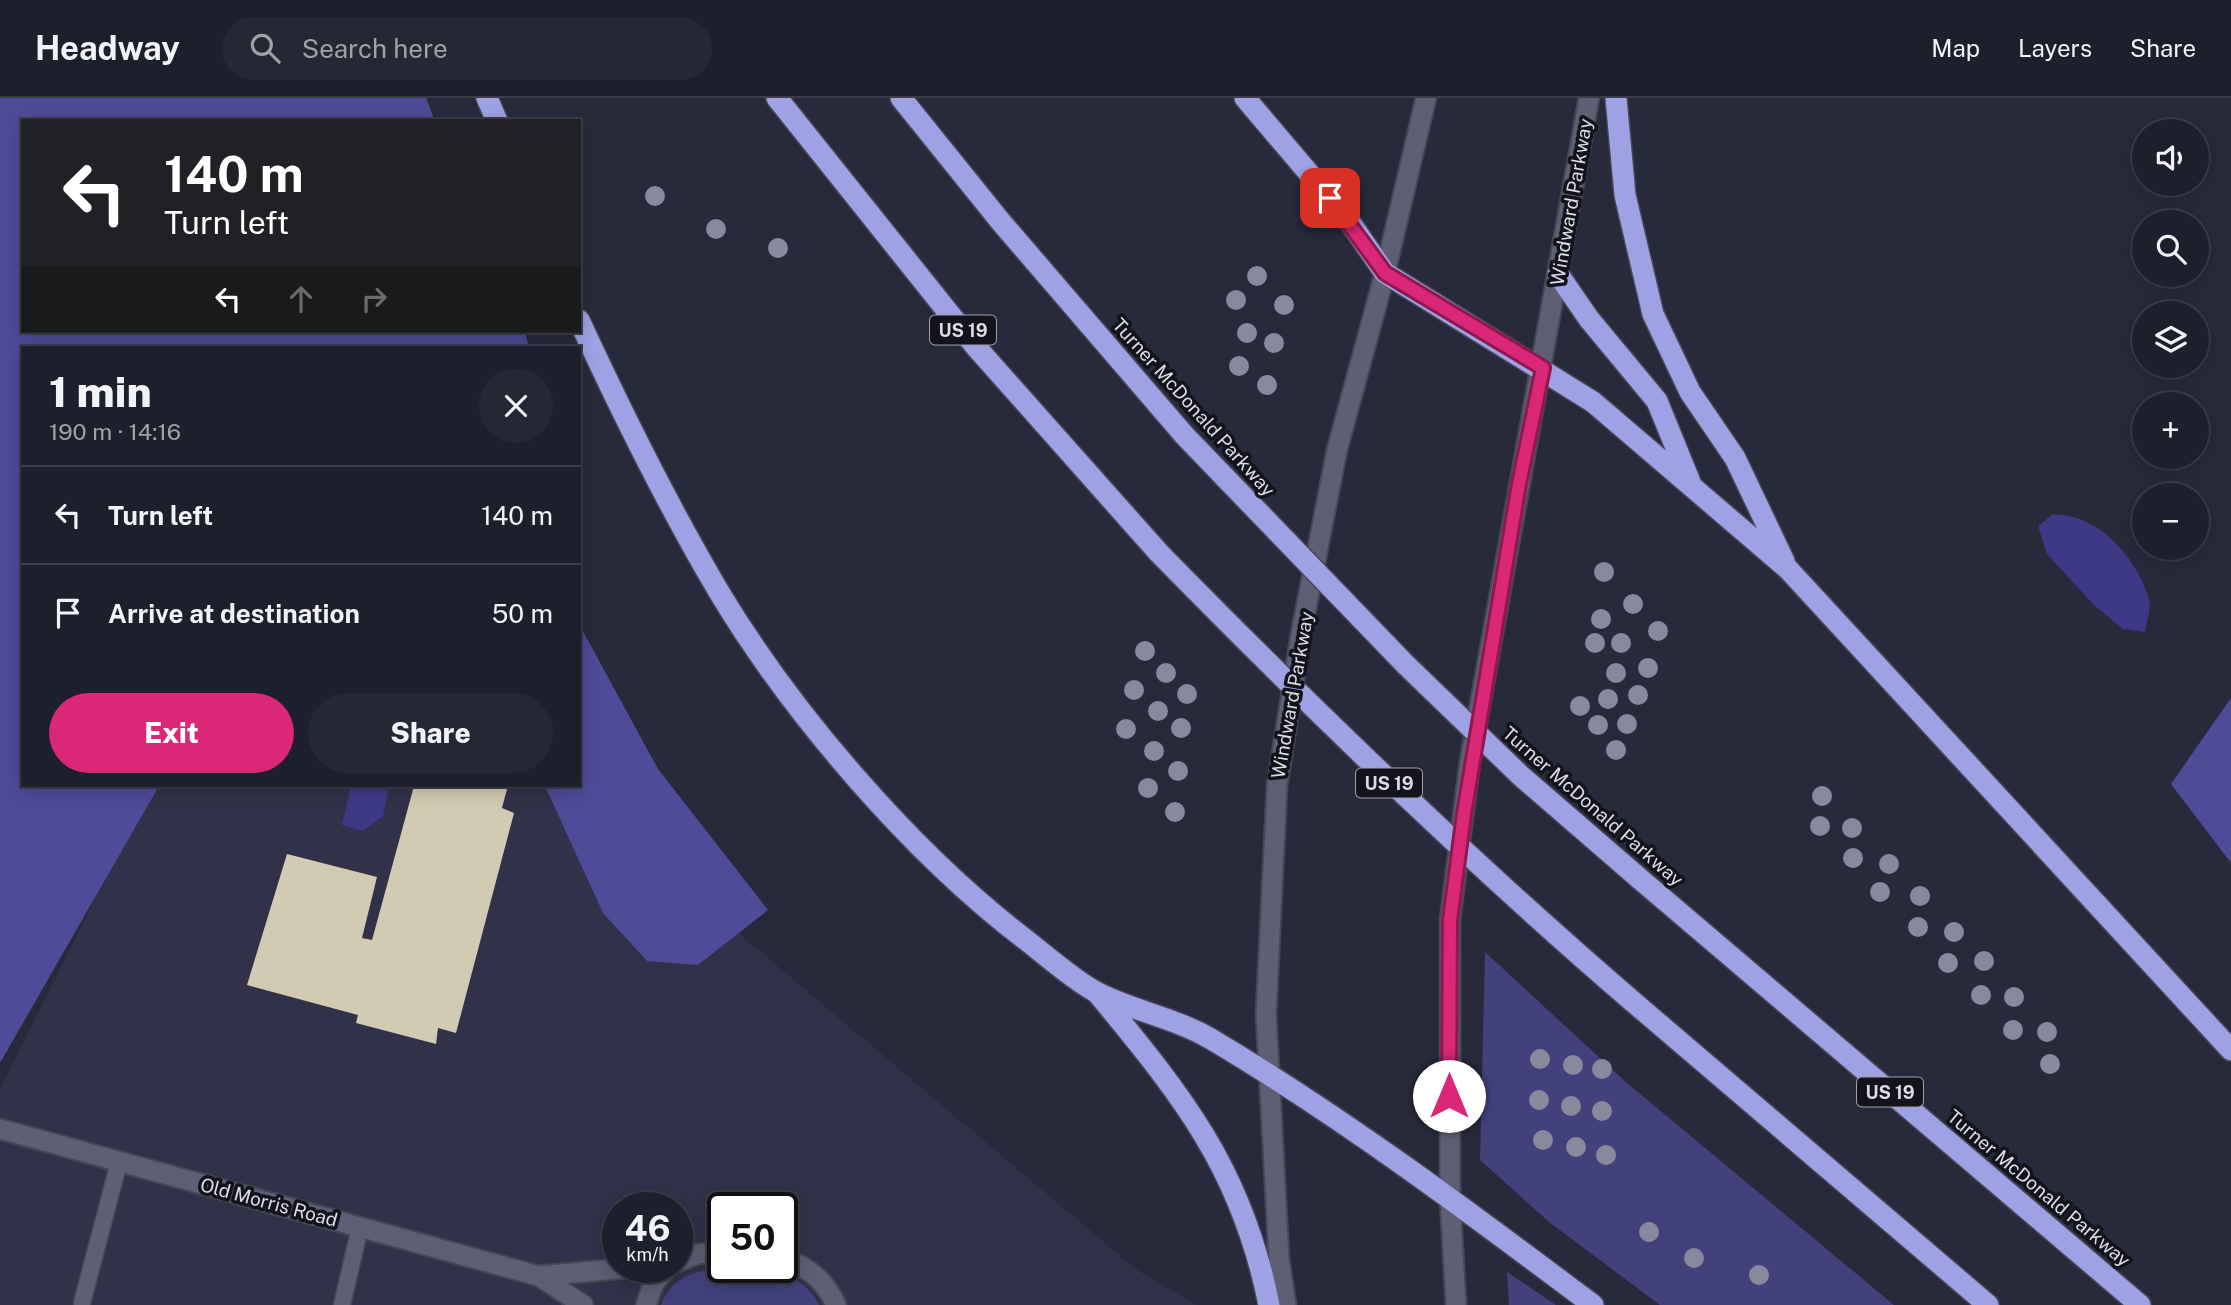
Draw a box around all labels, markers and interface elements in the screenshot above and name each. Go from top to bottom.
search box [222,17,712,80]
text: Headway [35,29,180,67]
icon: search [246,29,284,67]
text: Search here [302,33,448,64]
text: Map [1931,34,1980,62]
text: Layers [2018,34,2092,62]
text: Share [2130,34,2196,62]
street label: Windward Parkway [1545,117,1597,287]
map controls [2132,119,2209,560]
button: sound [2132,119,2209,196]
text: 140 m [164,145,304,203]
icon: left [49,147,140,238]
pin [1300,168,1360,228]
icon: arrive [1311,179,1349,217]
text: Turn left [164,204,289,241]
button: search [2132,210,2209,287]
icon: left [209,280,247,318]
icon: ahead [282,280,320,318]
icon: right [355,280,393,318]
button: layers [2132,301,2209,378]
street label: Turner McDonald Parkway [1108,314,1280,500]
road number: US 19 [930,316,996,344]
text: 1 min [49,367,152,416]
button: close [479,369,553,443]
button: + [2132,392,2209,469]
text: 190 m · 14:16 [49,418,181,445]
button: − [2132,483,2209,560]
icon: left [49,496,87,534]
text: Turn left [108,500,213,531]
text: 140 m [481,500,553,531]
icon: arrive [49,594,87,632]
text: Arrive at destination [108,598,360,629]
text: 50 m [492,598,553,629]
street label: Windward Parkway [1266,610,1318,780]
button: Exit [49,693,294,773]
button: Share [308,693,553,773]
street label: Turner McDonald Parkway [1498,722,1688,890]
road number: US 19 [1356,768,1422,798]
position arrow [1412,1059,1486,1133]
road number: US 19 [1857,1077,1923,1107]
street label: Turner McDonald Parkway [1943,1105,2135,1271]
street label: Old Morris Road [198,1173,340,1231]
speed limit sign: 50 [707,1192,798,1283]
text: 46 [624,1208,671,1249]
text: km/h [626,1244,669,1265]

